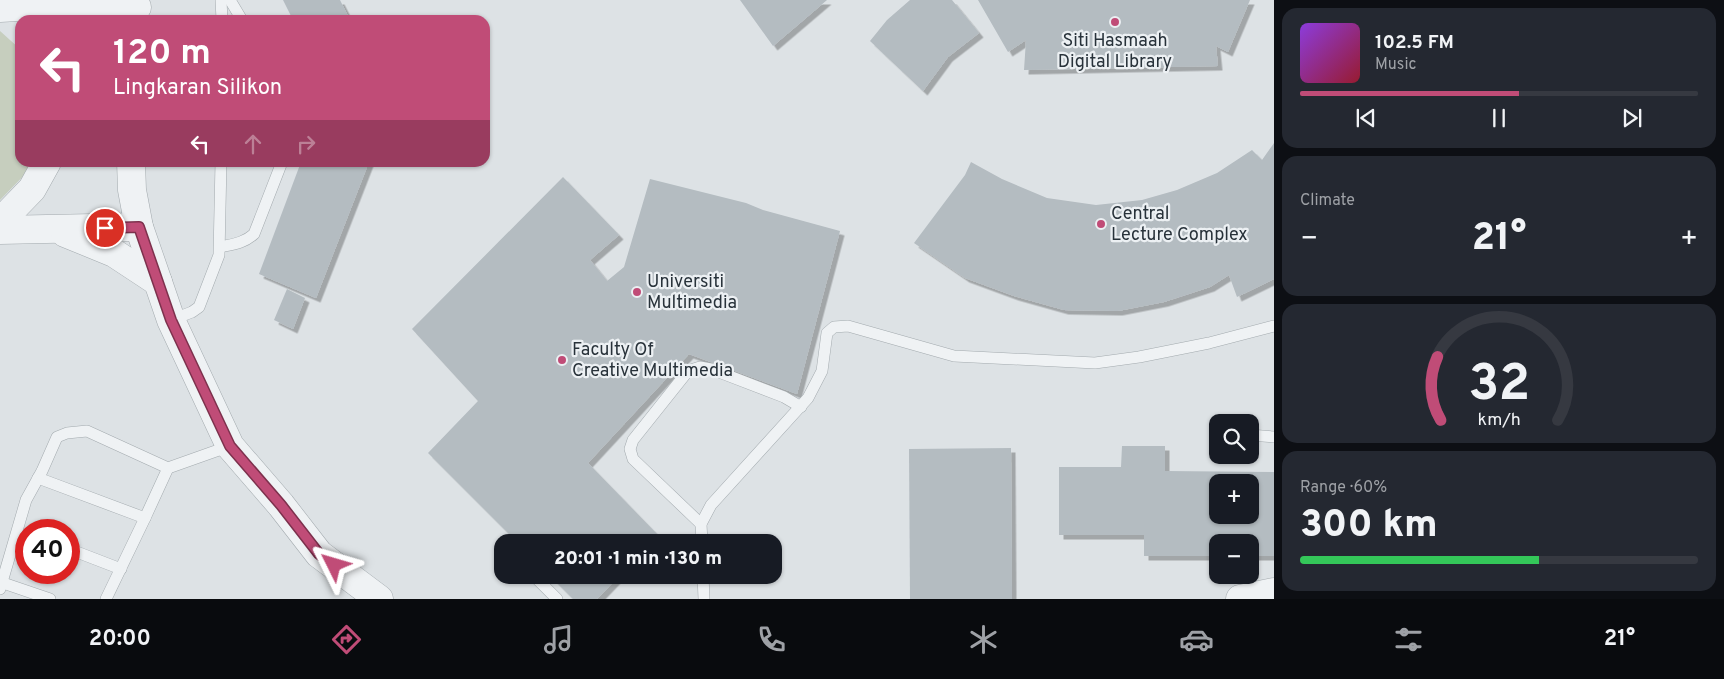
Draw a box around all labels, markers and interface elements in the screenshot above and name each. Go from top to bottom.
marker: Siti Hasmaah Digital Library [1109,16,1121,28]
place label: Siti Hasmaah Digital Library [1058,30,1172,74]
text: 102.5 FM [1375,31,1454,55]
text: 120 m [113,32,211,76]
icon: left [30,35,95,100]
text: Music [1375,55,1416,75]
text: Lingkaran Silikon [113,75,282,102]
icon: previous [1352,104,1380,132]
icon: pause [1485,104,1513,132]
icon: next [1618,104,1646,132]
icon: left [186,130,214,158]
icon: ahead [239,130,267,158]
icon: right [292,130,320,158]
text: Climate [1300,191,1355,211]
place label: Central Lecture Complex [1111,203,1247,247]
pin [84,207,126,249]
icon: arrive [91,214,119,242]
text: 21° [1472,215,1526,264]
marker: Central Lecture Complex [1095,218,1107,230]
text: − [1300,222,1318,258]
text: + [1680,222,1698,258]
place label: Universiti Multimedia [647,271,737,315]
marker: Universiti Multimedia [631,286,643,298]
place label: Faculty Of Creative Multimedia [572,339,733,383]
text: 32 [1468,353,1530,419]
marker: Faculty Of Creative Multimedia [556,354,568,366]
text: km/h [1477,409,1521,432]
map controls [1209,414,1259,584]
button: search [1209,414,1259,464]
button: + [1209,474,1259,524]
text: Range · 60% [1300,478,1387,498]
text: 300 km [1300,502,1438,551]
speed limit sign: 40 [15,519,80,584]
button: − [1209,534,1259,584]
position arrow [307,538,359,590]
text: 20:01 · 1 min · 130 m [554,547,722,571]
icon: directions [329,622,364,657]
icon: music [541,622,576,657]
icon: phone [754,622,789,657]
icon: climate [966,622,1001,657]
icon: car [1179,622,1214,657]
icon: filters [1391,622,1426,657]
text: 20:00 [89,626,151,653]
text: 21° [1604,626,1635,653]

